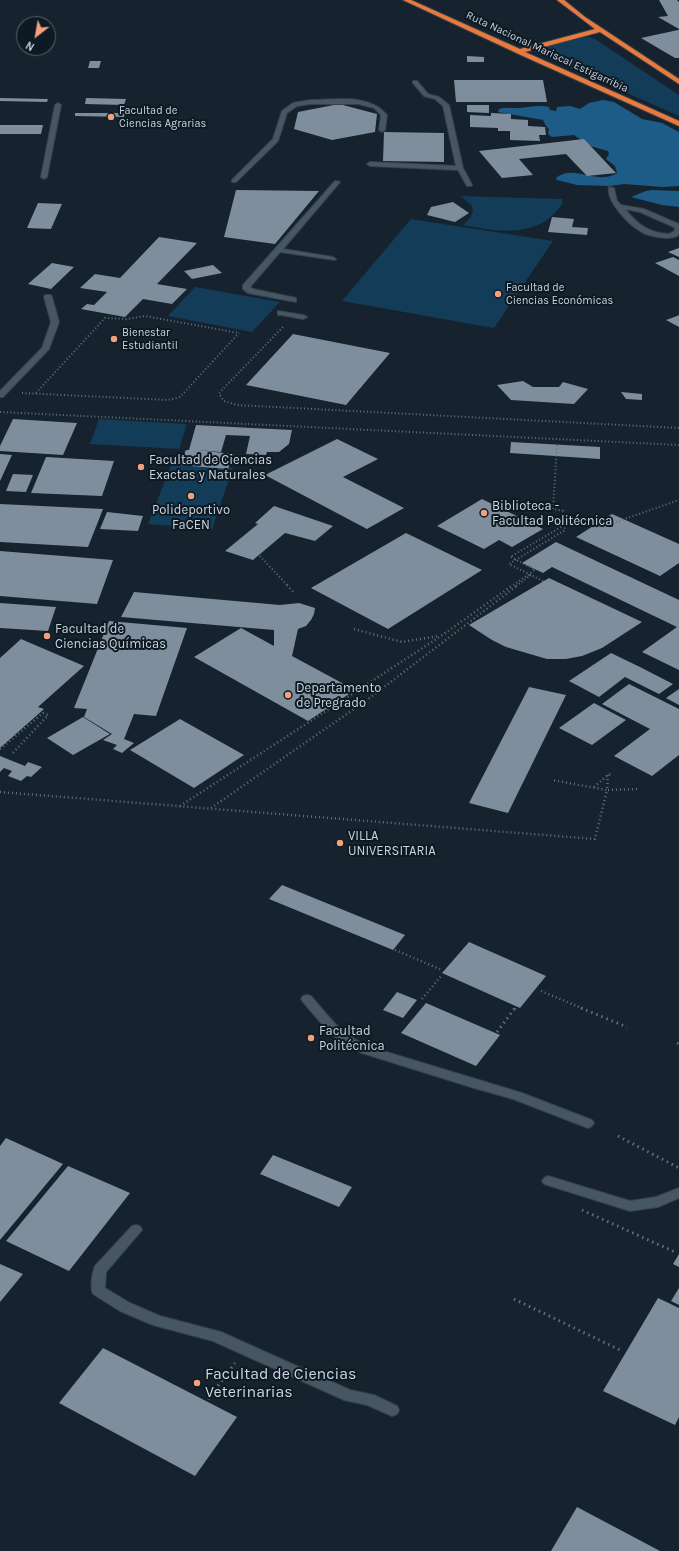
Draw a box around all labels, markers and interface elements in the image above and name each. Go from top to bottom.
street label: Ruta Nacional Mariscal Estigarribia [464,8,630,96]
north arrow [16,16,56,56]
text: N [23,38,37,53]
place label: Facultad de Ciencias Agrarias [119,104,206,130]
marker: Facultad de Ciencias Agrarias [106,112,116,122]
place label: Facultad de Ciencias Económicas [506,281,613,307]
marker: Facultad de Ciencias Económicas [493,289,503,299]
place label: Bienestar Estudiantil [122,326,178,352]
marker: Bienestar Estudiantil [109,334,119,344]
place label: Facultad de Ciencias Exactas y Naturales [149,452,272,483]
marker: Facultad de Ciencias Exactas y Naturales [136,462,146,472]
marker: Polideportivo FaCEN [186,491,196,501]
place label: Biblioteca - Facultad Politécnica [492,498,612,529]
place label: Polideportivo FaCEN [152,502,230,533]
marker: Biblioteca - Facultad Politécnica [479,508,489,518]
place label: Facultad de Ciencias Químicas [55,621,166,652]
marker: Facultad de Ciencias Químicas [42,631,52,641]
place label: Departamento de Pregrado [296,680,381,711]
marker: Departamento de Pregrado [283,690,293,700]
place label: VILLA UNIVERSITARIA [348,828,436,859]
marker: VILLA UNIVERSITARIA [335,838,345,848]
place label: Facultad Politécnica [319,1023,385,1054]
marker: Facultad Politécnica [306,1033,316,1043]
place label: Facultad de Ciencias Veterinarias [205,1364,357,1402]
marker: Facultad de Ciencias Veterinarias [192,1378,202,1388]

